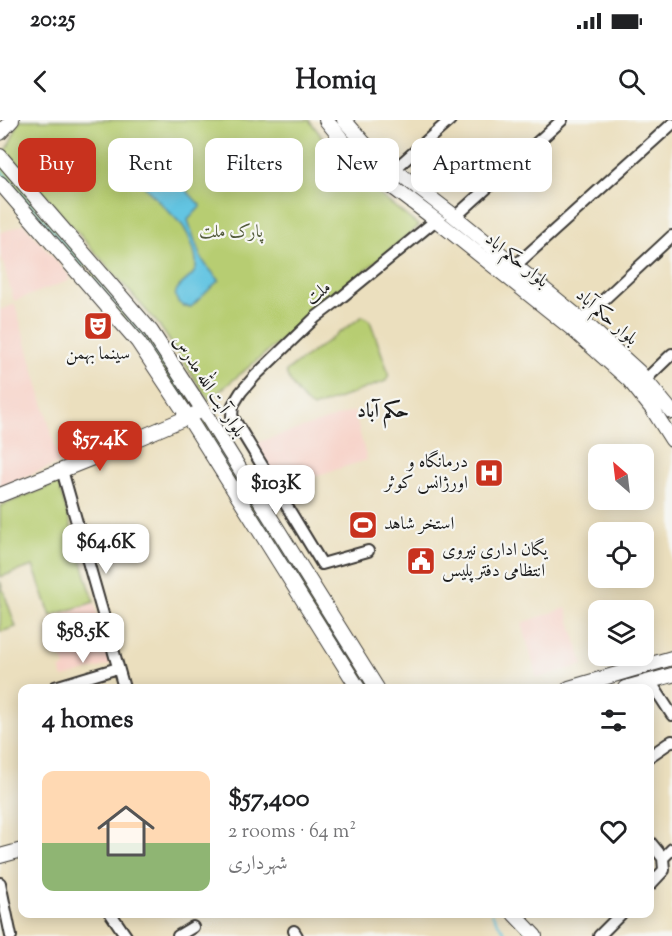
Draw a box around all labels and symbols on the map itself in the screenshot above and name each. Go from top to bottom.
park label: پارک ملت [199,220,265,246]
street label: بلوار حکم اباد [477,227,553,296]
street label: ملت [301,276,337,312]
street label: بلوار حکم آباد [568,283,643,354]
theatre icon: سینما بهمن [82,310,114,342]
street label: بلوار آیت الله مدرس [165,329,253,443]
place label: سینما بهمن [66,342,130,368]
district label: حکم آباد [357,398,409,429]
pin: $57.4K [51,421,149,472]
north arrow [588,444,654,510]
place label: درمانگاه و اورژانس کوثر [383,449,468,497]
hospital icon: درمانگاه و اورژانس کوثر [473,457,505,489]
pin: $103K [234,465,318,516]
sports icon: استخر شاهد [347,509,379,541]
place label: استخر شاهد [384,512,455,538]
pin: $64.6K [57,524,155,575]
place label: یگان اداری نیروی انتظامی دفتر پلیس [442,537,549,585]
public building icon: یگان اداری نیروی انتظامی دفتر پلیس [405,545,437,577]
pin: $58.5K [34,613,132,664]

